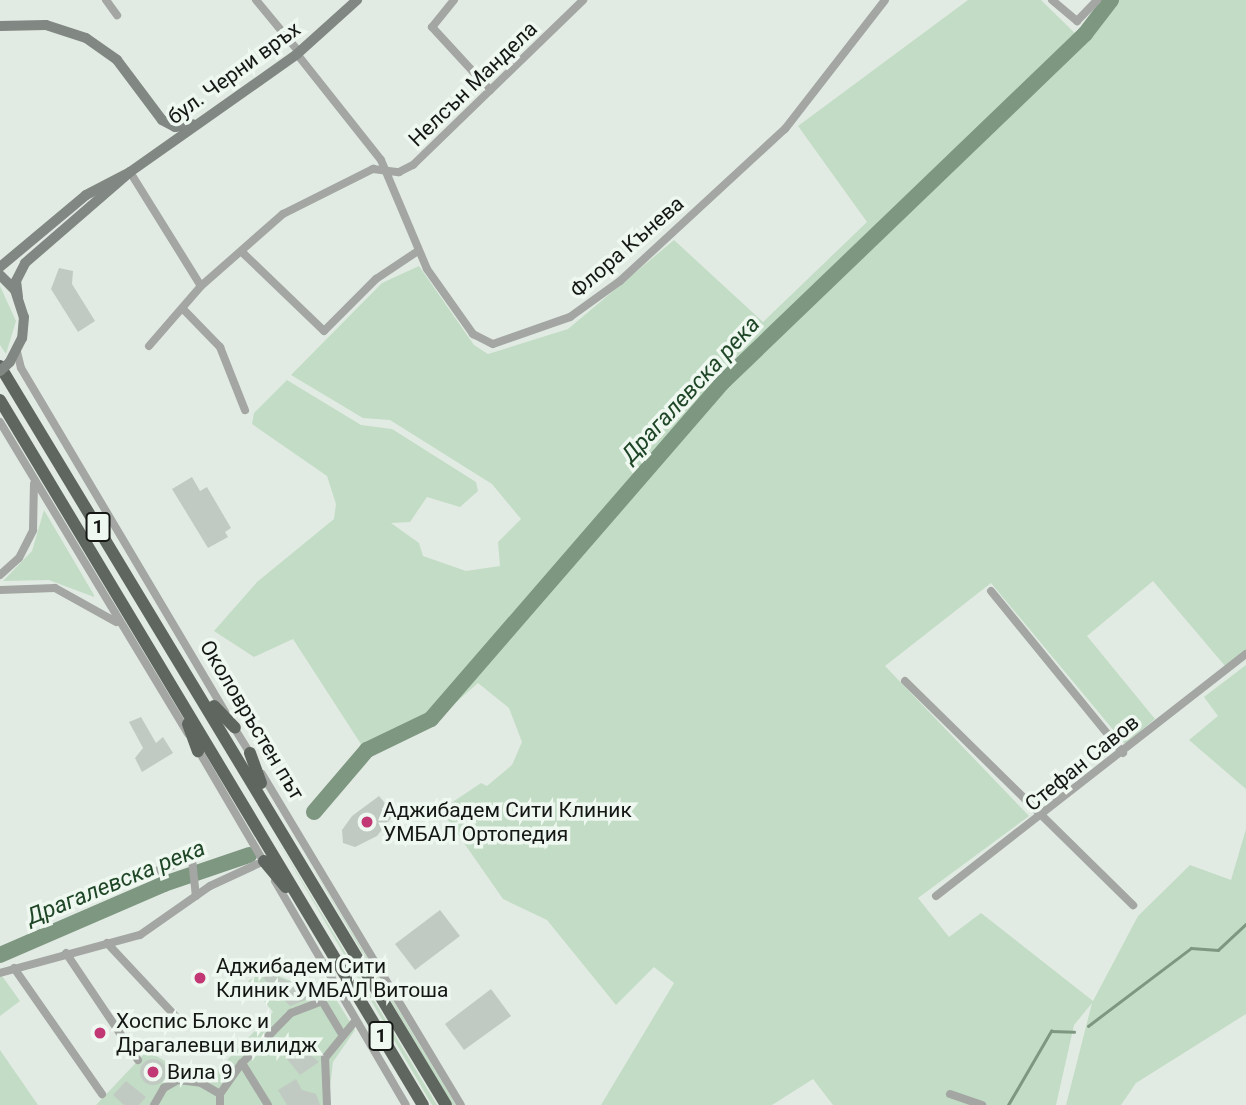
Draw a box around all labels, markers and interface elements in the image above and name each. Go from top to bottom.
street label: бул. Черни връх [163,16,305,130]
street label: Нелсън Мандела [404,16,542,152]
street label: Флора Кънева [565,191,689,303]
water label: Драгалевска река [616,311,766,469]
road number: 1 [84,512,112,542]
street label: Околовръстен път [194,636,310,804]
street label: Стефан Савов [1020,709,1144,817]
place label: Аджибадем Сити Клиник УМБАЛ Ортопедия [383,797,632,847]
marker: Аджибадем Сити Клиник УМБАЛ Ортопедия [357,812,377,832]
water label: Драгалевска река [23,835,209,931]
place label: Аджибадем Сити Клиник УМБАЛ Витоша [216,953,449,1003]
marker: Аджибадем Сити Клиник УМБАЛ Витоша [190,968,210,988]
place label: Хоспис Блокс и Драгалевци вилидж [116,1008,317,1058]
road number: 1 [367,1020,395,1052]
marker: Хоспис Блокс и Драгалевци вилидж [90,1023,110,1043]
place label: Вила 9 [167,1059,233,1085]
marker: Вила 9 [145,1064,161,1080]

